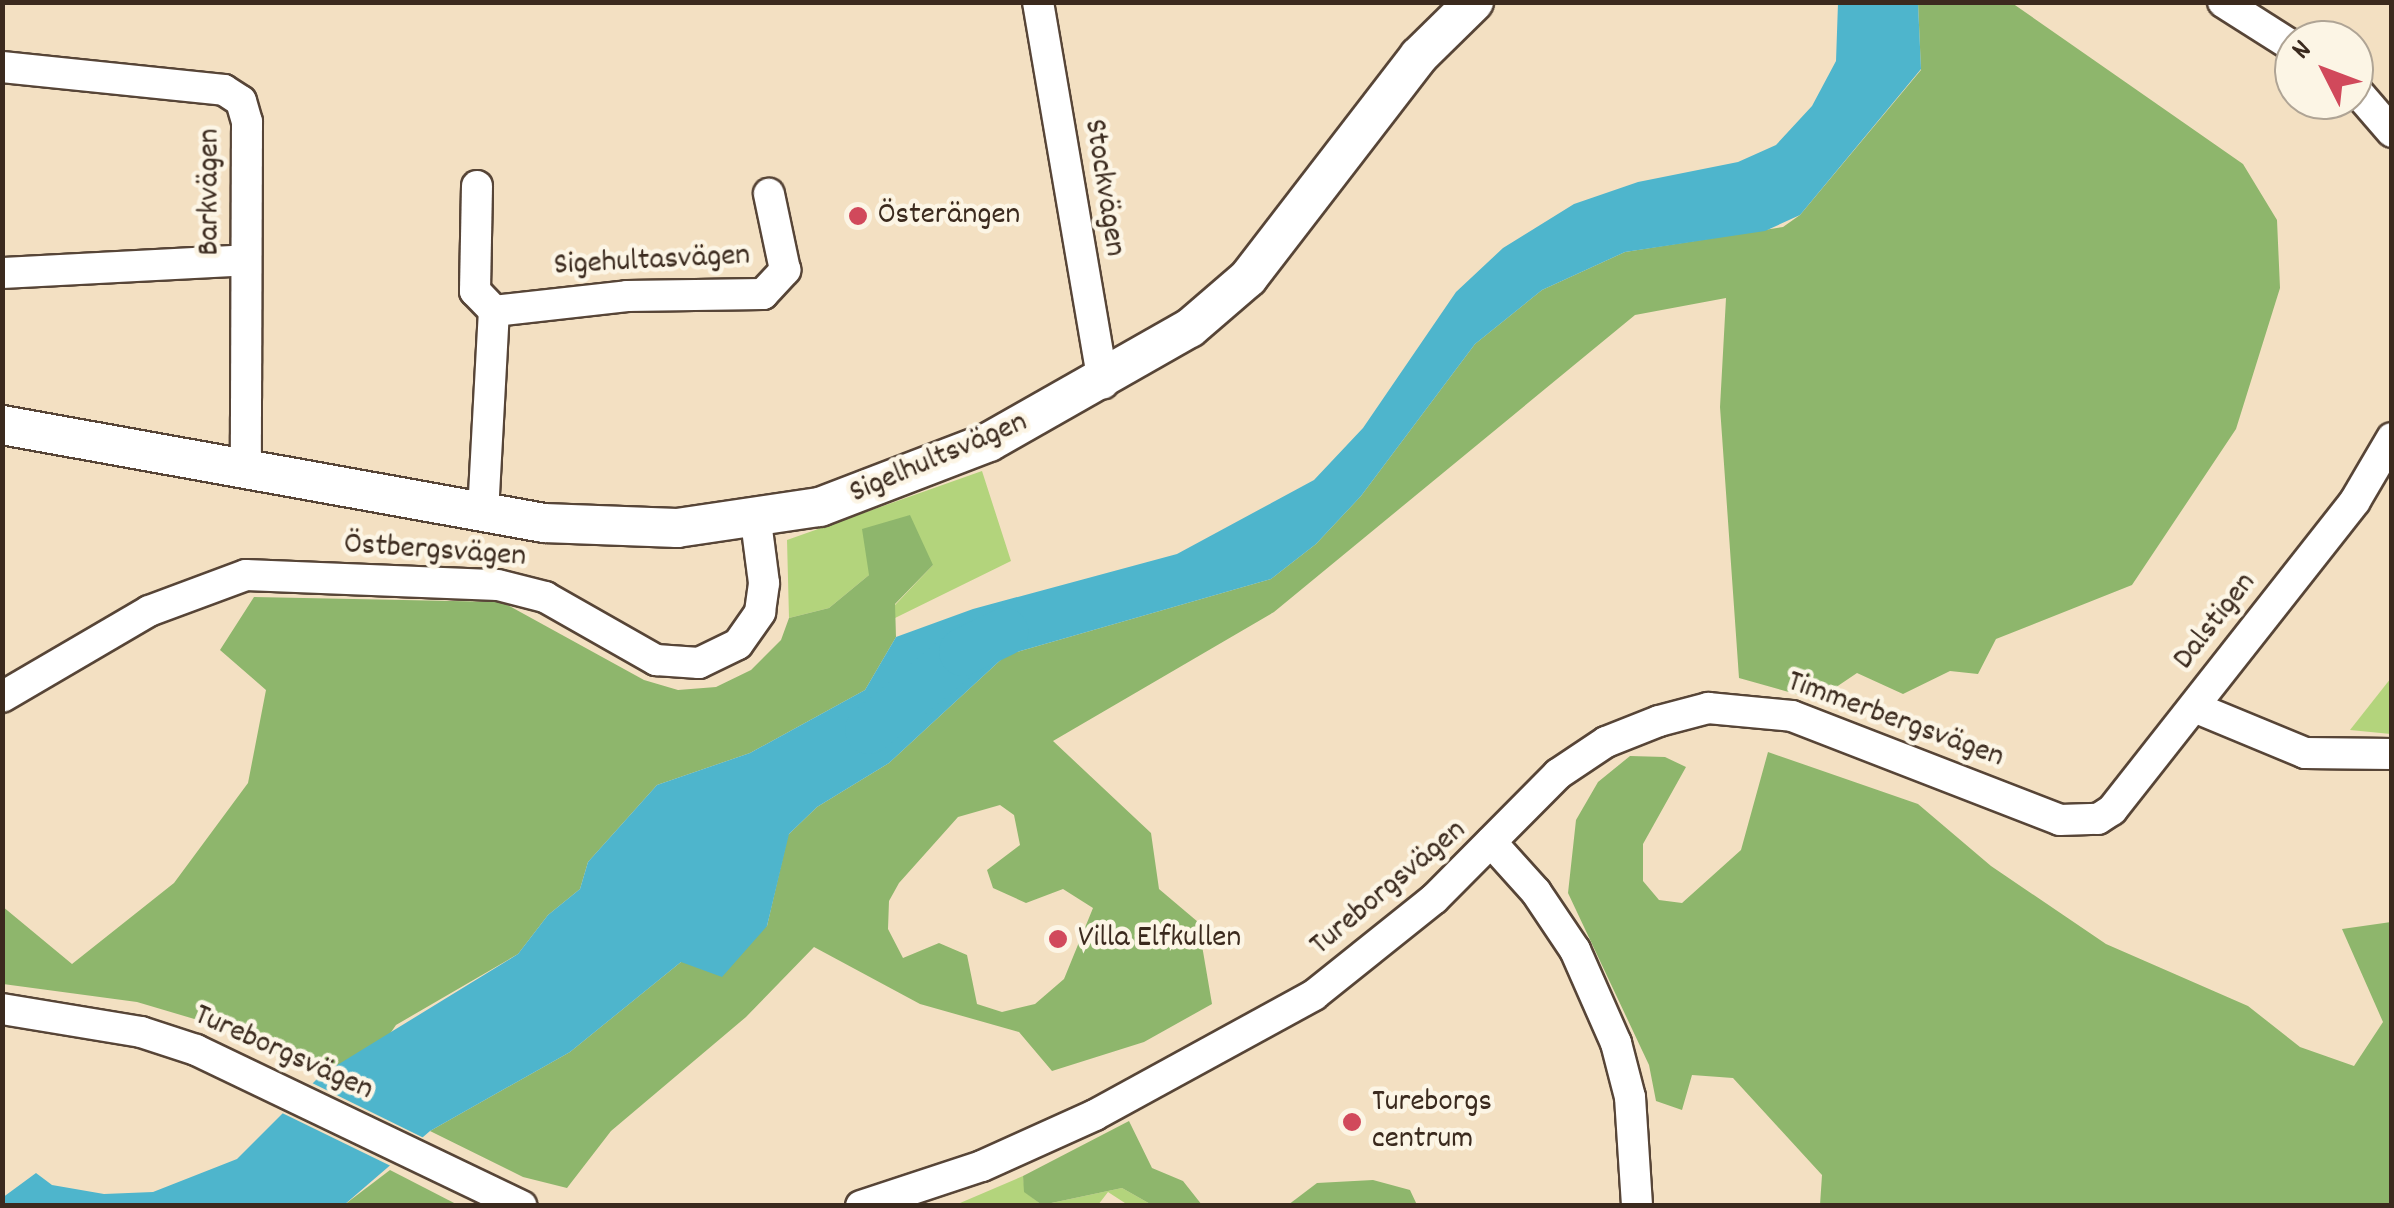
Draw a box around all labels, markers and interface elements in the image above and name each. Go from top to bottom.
north arrow [2274,20,2374,120]
text: N [2284,33,2323,70]
street label: Stockvägen [1073,117,1133,259]
street label: Barkvägen [192,128,230,256]
place label: Österängen [878,197,1020,235]
marker: Österängen [847,205,869,227]
street label: Sigehultasvägen [553,238,751,286]
street label: Sigelhultsvägen [844,404,1034,514]
street label: Östbergsvägen [343,526,527,578]
street label: Dalstigen [2166,566,2266,678]
street label: Timmerbergsvägen [1781,664,2009,778]
street label: Tureborgsvägen [1303,813,1475,965]
place label: Villa Elfkullen [1078,920,1241,958]
marker: Villa Elfkullen [1047,928,1069,950]
street label: Tureborgsvägen [187,997,379,1111]
place label: Tureborgs centrum [1372,1085,1492,1160]
marker: Tureborgs centrum [1341,1111,1363,1133]

